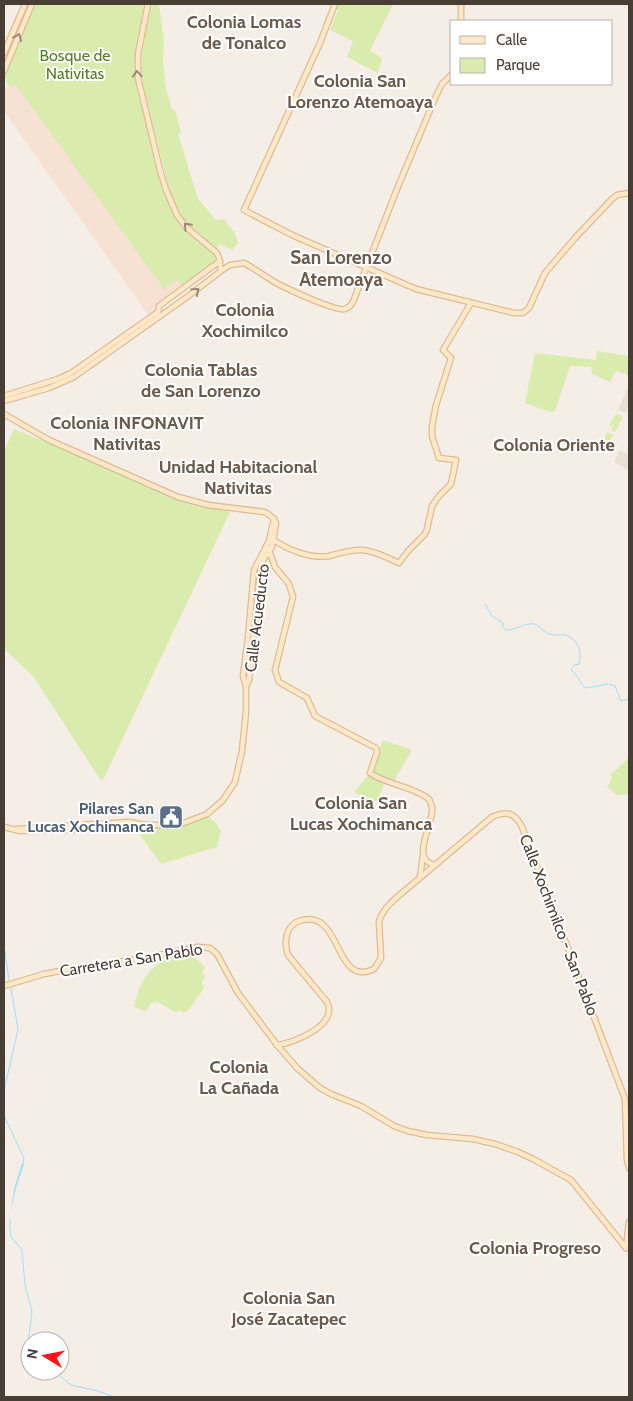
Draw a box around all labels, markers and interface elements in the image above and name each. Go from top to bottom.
district label: Colonia Lomas de Tonalco [187,11,302,54]
legend [450,20,613,85]
text: Calle [496,31,527,49]
one-way arrow [12,34,22,42]
park label: Bosque de Nativitas [39,46,111,83]
text: Parque [496,56,540,74]
one-way arrow [132,69,143,77]
district label: Colonia San Lorenzo Atemoaya [287,70,433,113]
one-way arrow [184,223,193,232]
district label: San Lorenzo Atemoaya [290,246,392,291]
one-way arrow [190,288,199,296]
district label: Colonia Xochimilco [201,299,288,342]
district label: Colonia Tablas de San Lorenzo [141,359,261,402]
district label: Colonia INFONAVIT Nativitas [50,412,204,455]
district label: Colonia Oriente [493,434,615,456]
district label: Unidad Habitacional Nativitas [159,456,318,499]
street label: Calle Acueducto [241,563,273,673]
district label: Colonia San Lucas Xochimanca [290,792,432,835]
place label: Pilares San Lucas Xochimanca [27,799,154,836]
public building icon: Pilares San Lucas Xochimanca [158,804,184,830]
street label: Calle Xochimilco - San Pablo [516,832,602,1018]
street label: Carretera a San Pablo [58,939,204,981]
district label: Colonia La Cañada [199,1056,279,1099]
district label: Colonia Progreso [469,1237,601,1259]
district label: Colonia San José Zacatepec [231,1287,346,1330]
north arrow [20,1331,70,1381]
text: N [22,1347,42,1360]

